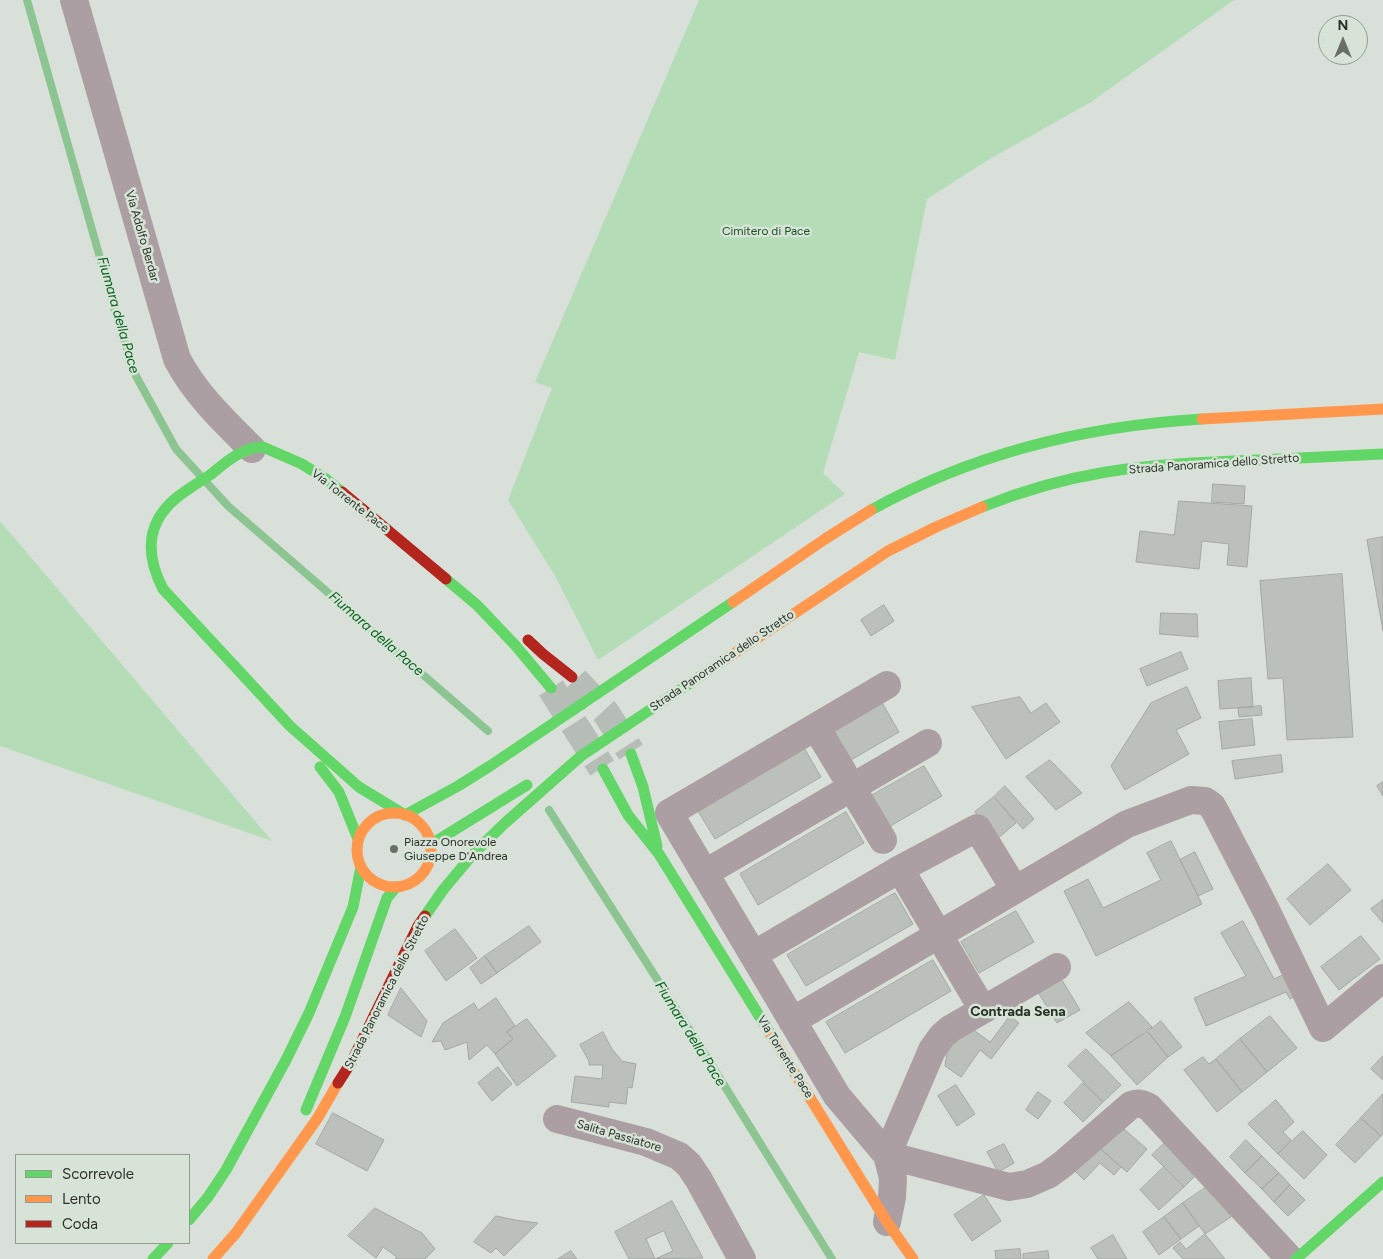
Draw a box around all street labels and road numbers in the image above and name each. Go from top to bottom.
street label: Via Adolfo Berdar [122,189,162,283]
street label: Strada Panoramica dello Stretto [1128,451,1300,477]
street label: Via Torrente Pace [308,466,392,536]
street label: Strada Panoramica dello Stretto [647,607,797,715]
street label: Strada Panoramica dello Stretto [342,913,432,1071]
street label: Via Torrente Pace [754,1013,816,1101]
street label: Salita Passiatore [575,1117,663,1155]

